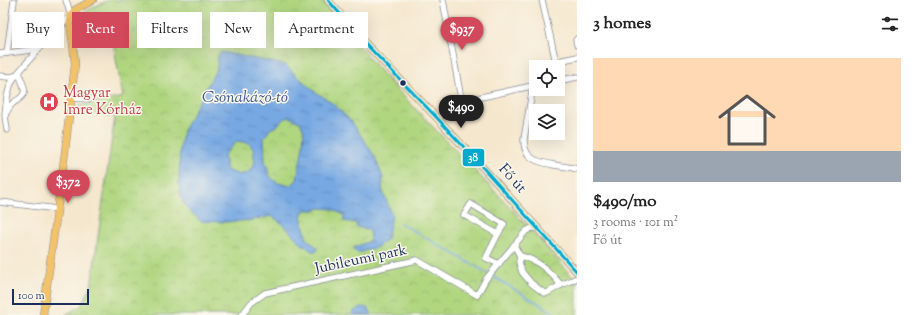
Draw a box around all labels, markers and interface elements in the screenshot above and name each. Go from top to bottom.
chip: Buy [12,12,64,48]
chip: Rent [72,12,129,48]
chip: Filters [137,12,202,48]
chip: New [210,12,266,48]
chip: Apartment [274,12,368,48]
text: 3 homes [593,12,651,36]
icon: filters [879,13,901,35]
pin: $937 [438,17,486,51]
text: $937 [449,21,475,39]
map controls [529,60,565,140]
button: locate [529,60,565,96]
unlabelled marker [398,78,408,88]
place label: Magyar Imre Kórház [63,83,142,121]
icon: home [711,84,783,156]
water label: Csónakázó-tó [202,87,288,110]
hospital icon: Magyar Imre Kórház [38,91,60,113]
pin: $490 [437,95,485,129]
text: $490 [448,99,474,117]
button: layers [529,104,565,140]
line badge: 38 [462,148,485,167]
text: 38 [468,150,478,166]
street label: Fő út [493,160,531,198]
pin: $372 [44,170,92,204]
text: $372 [56,174,80,192]
text: $490/mo [593,190,656,214]
text: 3 rooms · 101 m² [593,214,678,232]
text: Fő út [593,232,622,250]
street label: Jubileumi park [312,240,409,280]
scale bar [12,287,89,306]
text: 100 m [18,288,45,304]

